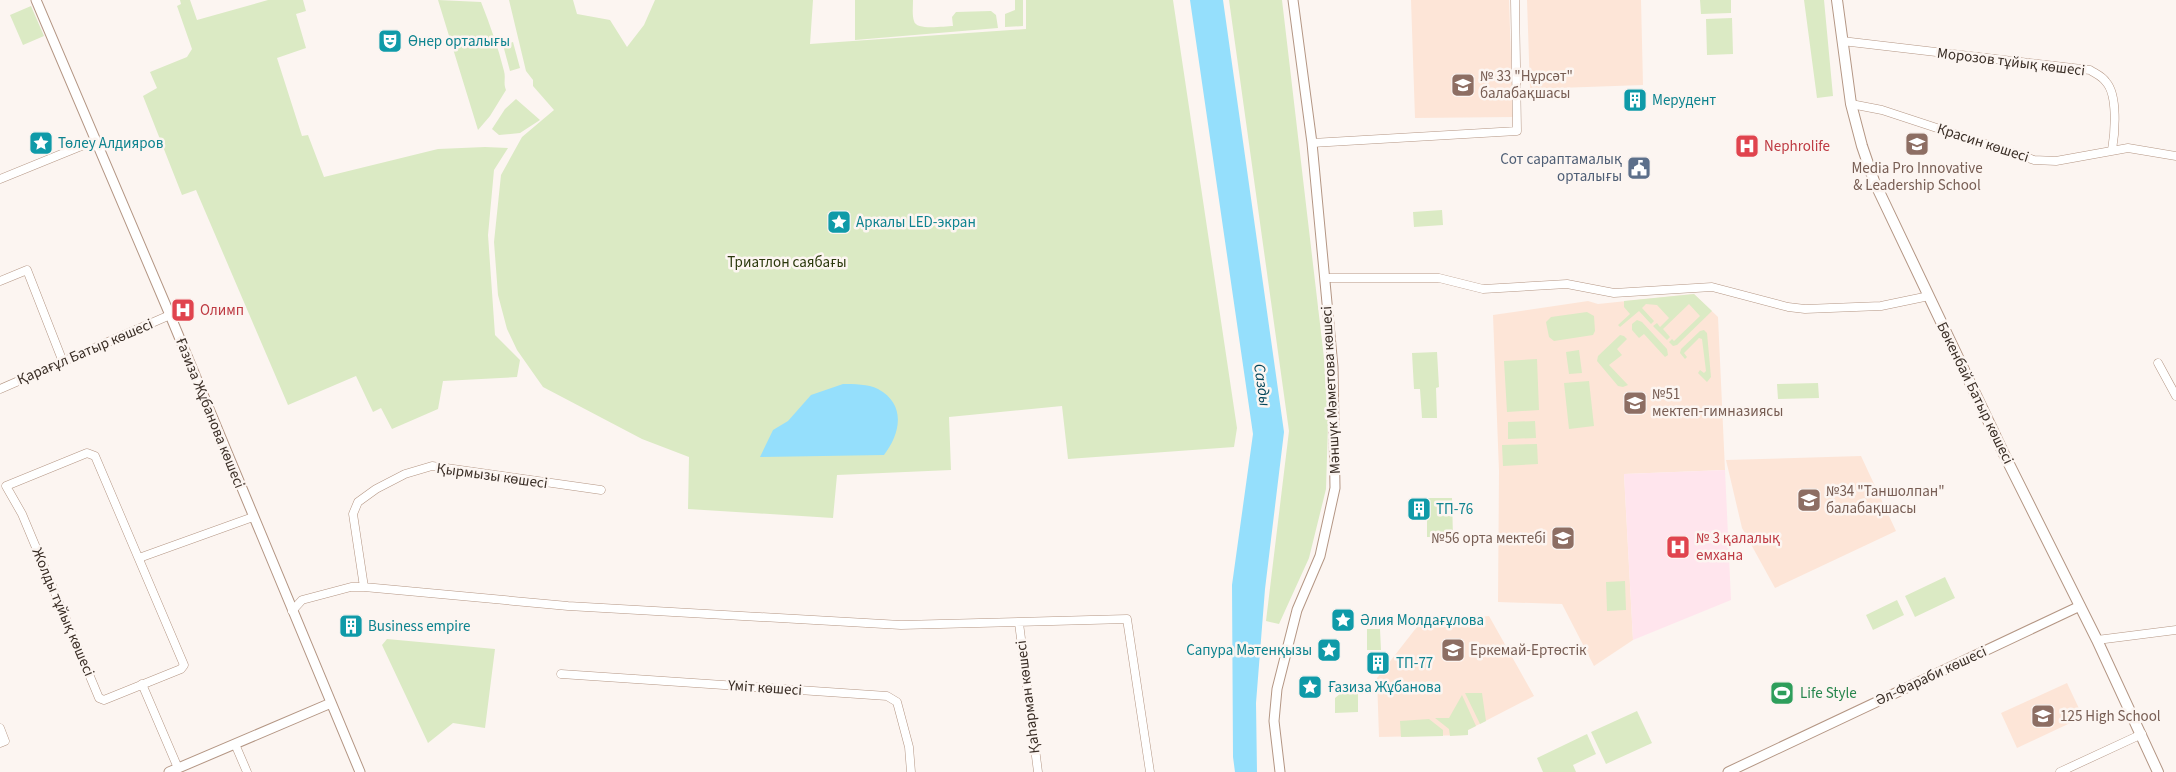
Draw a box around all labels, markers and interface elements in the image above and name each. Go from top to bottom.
theatre icon: Өнер орталығы [377,28,403,54]
place label: Өнер орталығы [408,31,510,52]
street label: Морозов тұйық көшесі [1936,43,2086,81]
place label: № 33 "Нұрсәт" балабақшасы [1480,66,1573,104]
school or university icon: № 33 "Нұрсәт" балабақшасы [1450,72,1476,98]
building icon: Мерудент [1622,87,1648,113]
place label: Мерудент [1652,90,1716,111]
street label: Красин көшесі [1934,118,2032,168]
place icon: Төлеу Алдияров [28,130,54,156]
school or university icon: Media Pro Innovative & Leadership School [1904,131,1930,157]
place label: Төлеу Алдияров [58,133,164,154]
hospital icon: Nephrolife [1734,133,1760,159]
place label: Nephrolife [1764,136,1830,157]
place label: Сот сараптамалық орталығы [1500,149,1622,187]
public building icon: Сот сараптамалық орталығы [1626,155,1652,181]
place label: Media Pro Innovative & Leadership School [1851,158,1983,196]
place icon: Аркалы LED-экран [826,209,852,235]
place label: Аркалы LED-экран [856,212,976,233]
park label: Триатлон саябағы [727,252,847,273]
hospital icon: Олимп [170,297,196,323]
place label: Олимп [200,300,244,321]
street label: Мәншүк Мәметова көшесі [1316,306,1346,474]
street label: Қарағұл Батыр көшесі [14,314,156,390]
street label: Бөкенбай Батыр көшесі [1931,318,2019,468]
street label: Ғазиза Жұбанова көшесі [170,335,250,491]
water label: Сазды [1248,362,1276,408]
place label: №51 мектеп-гимназиясы [1652,384,1783,422]
school or university icon: №51 мектеп-гимназиясы [1622,390,1648,416]
street label: Қырмызы көшесі [435,458,549,494]
place label: №34 "Таншолпан" балабақшасы [1826,481,1945,519]
school or university icon: №34 "Таншолпан" балабақшасы [1796,487,1822,513]
building icon: ТП-76 [1406,496,1432,522]
place label: ТП-76 [1436,499,1473,520]
school or university icon: №56 орта мектебі [1550,525,1576,551]
place label: №56 орта мектебі [1431,528,1546,549]
place label: № 3 қалалық емхана [1696,528,1780,566]
hospital icon: № 3 қалалық емхана [1665,534,1691,560]
street label: Жолды тұйық көшесі [26,545,100,679]
place icon: Әлия Молдағұлова [1330,607,1356,633]
place label: Әлия Молдағұлова [1360,610,1484,631]
building icon: Business empire [338,613,364,639]
place label: Business empire [368,616,471,637]
place icon: Сапура Мәтенқызы [1316,637,1342,663]
school or university icon: Еркемай-Ертөстік [1440,637,1466,663]
street label: Қаһарман көшесі [1011,639,1045,755]
place label: Сапура Мәтенқызы [1186,640,1312,661]
place label: Еркемай-Ертөстік [1470,640,1587,661]
street label: Әл-Фараби көшесі [1872,641,1990,711]
building icon: ТП-77 [1365,650,1391,676]
place label: ТП-77 [1396,653,1433,674]
place icon: Ғазиза Жұбанова [1297,674,1323,700]
street label: Үміт көшесі [726,675,803,701]
place label: Ғазиза Жұбанова [1328,677,1441,698]
sports icon: Life Style [1769,680,1795,706]
place label: Life Style [1800,683,1857,704]
school or university icon: 125 High School [2030,703,2056,729]
place label: 125 High School [2060,706,2161,727]

